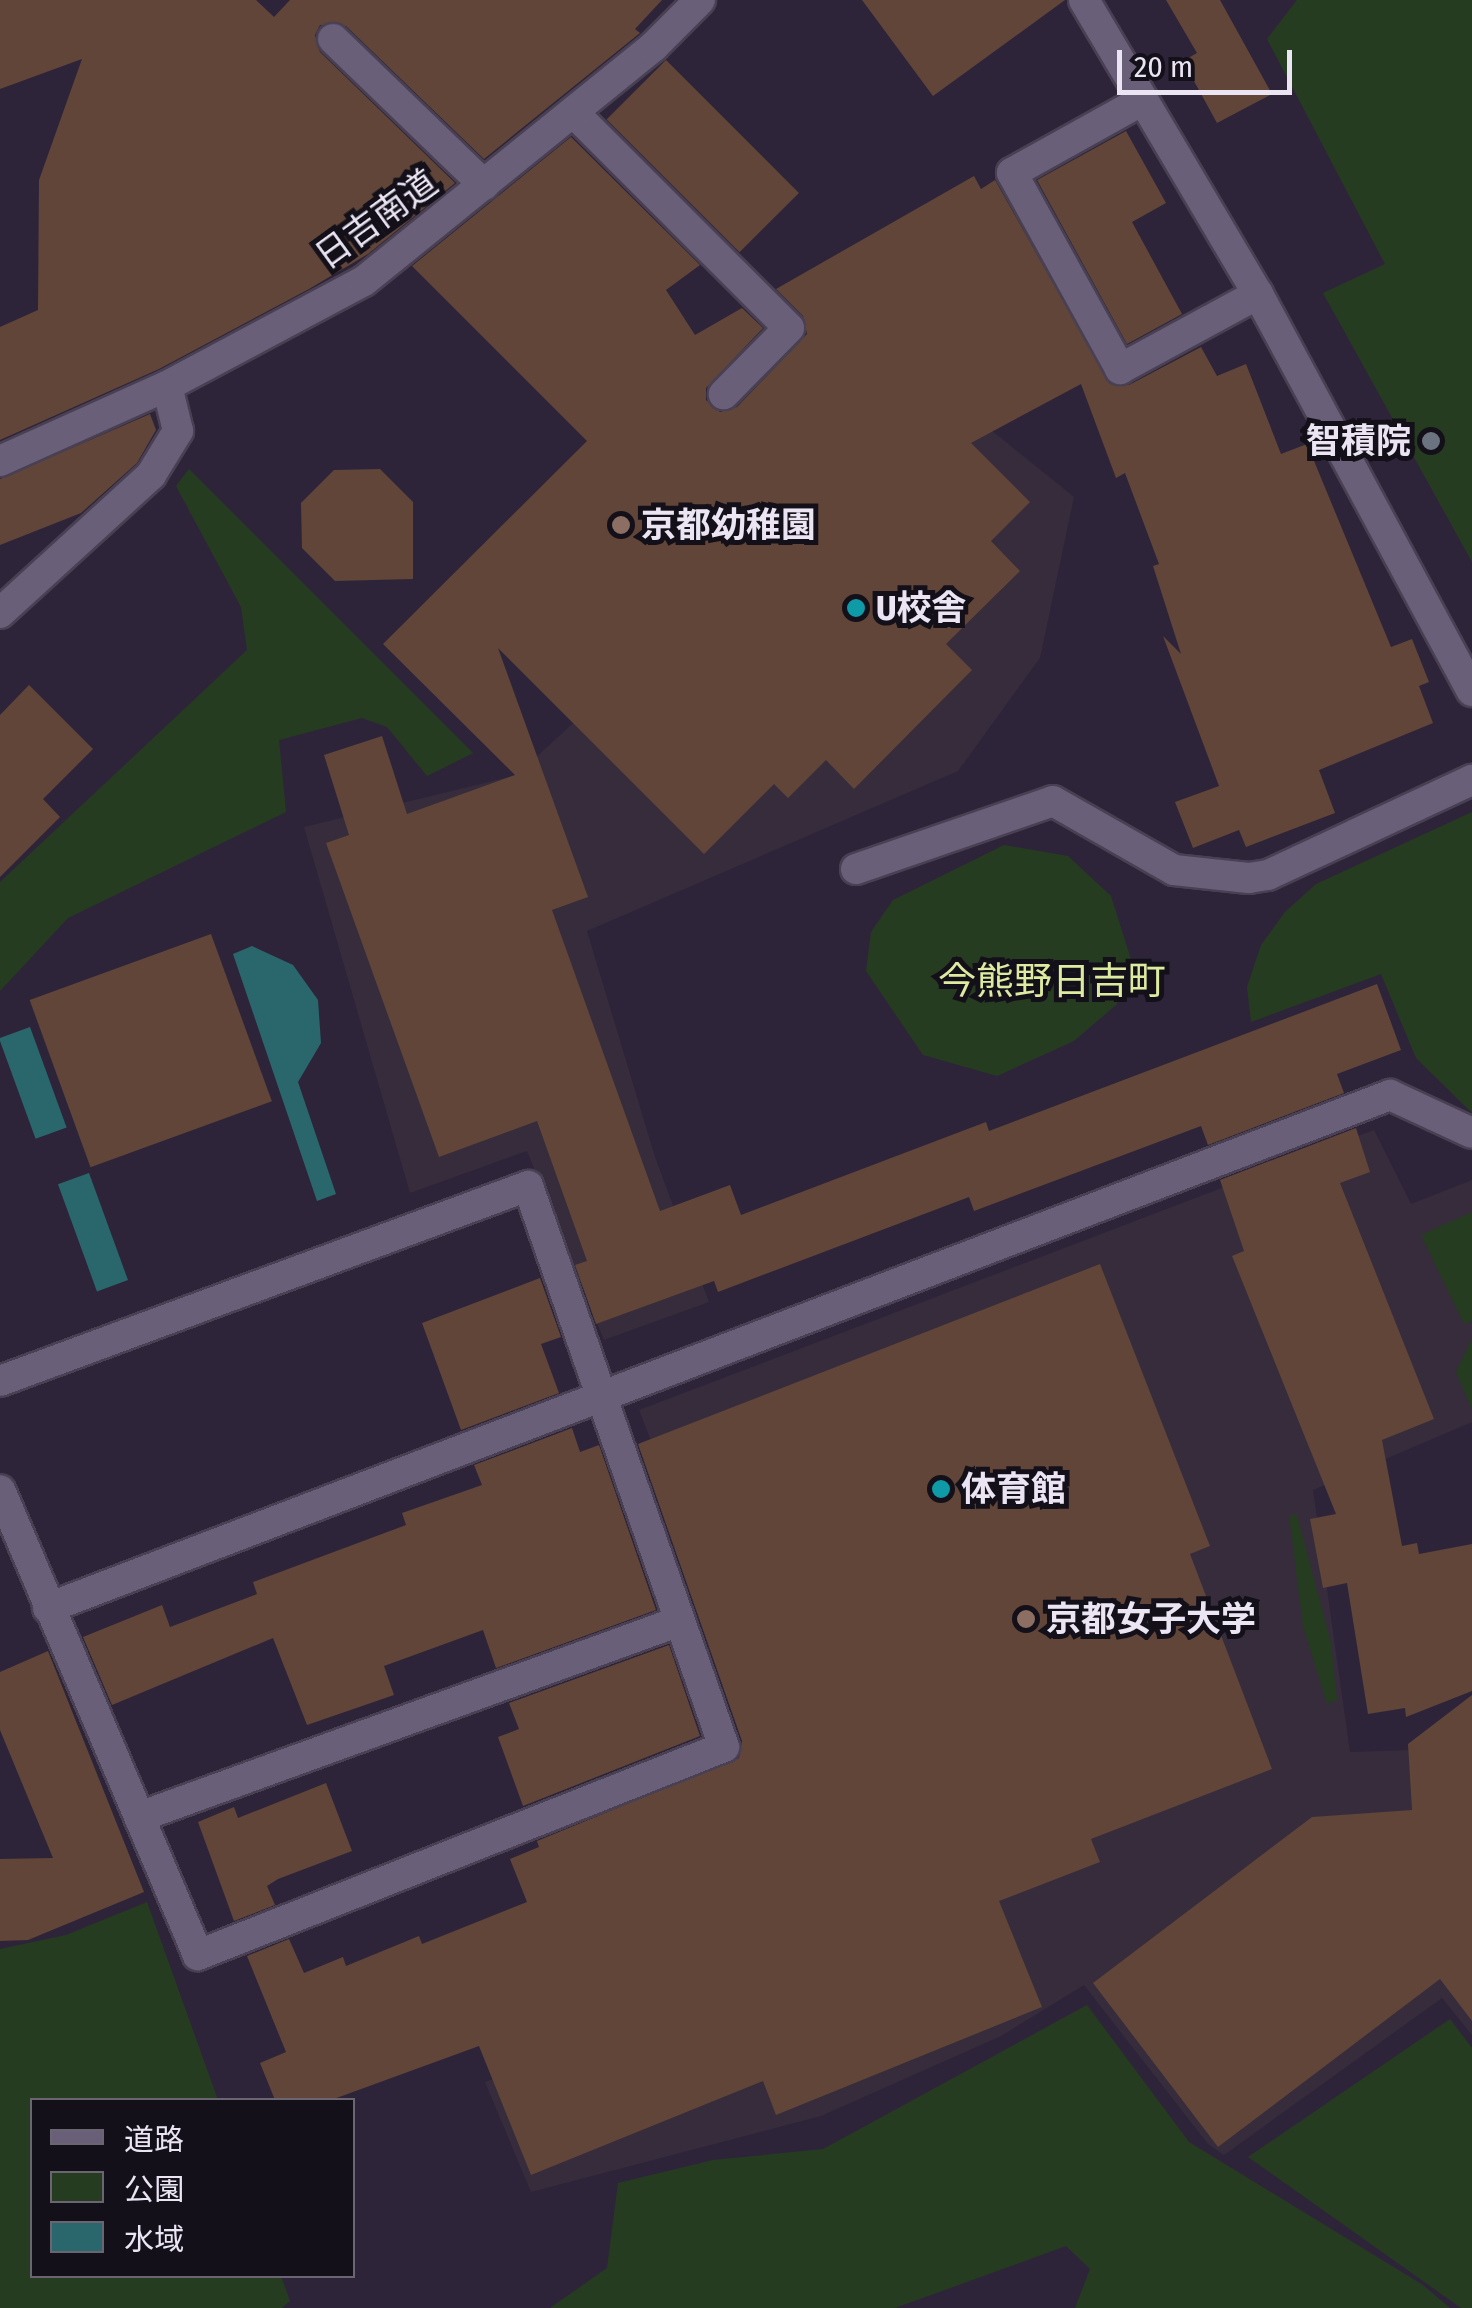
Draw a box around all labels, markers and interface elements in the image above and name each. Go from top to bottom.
scale bar [1122,30,1297,92]
text: 20 m [1134,49,1193,85]
street label: 日吉南道 [307,161,445,277]
place label: 智積院 [1306,420,1411,462]
marker: 智積院 [1420,430,1442,452]
place label: 京都幼稚園 [641,504,816,546]
marker: 京都幼稚園 [610,514,632,536]
place label: U校舎 [876,587,967,629]
marker: U校舎 [845,597,867,619]
district label: 今熊野日吉町 [938,959,1166,1005]
place label: 体育館 [961,1468,1066,1510]
marker: 体育館 [930,1478,952,1500]
place label: 京都女子大学 [1046,1598,1256,1640]
marker: 京都女子大学 [1015,1608,1037,1630]
legend [30,2098,355,2278]
text: 道路 [124,2122,184,2158]
text: 公園 [124,2172,184,2208]
text: 水域 [124,2222,184,2258]

